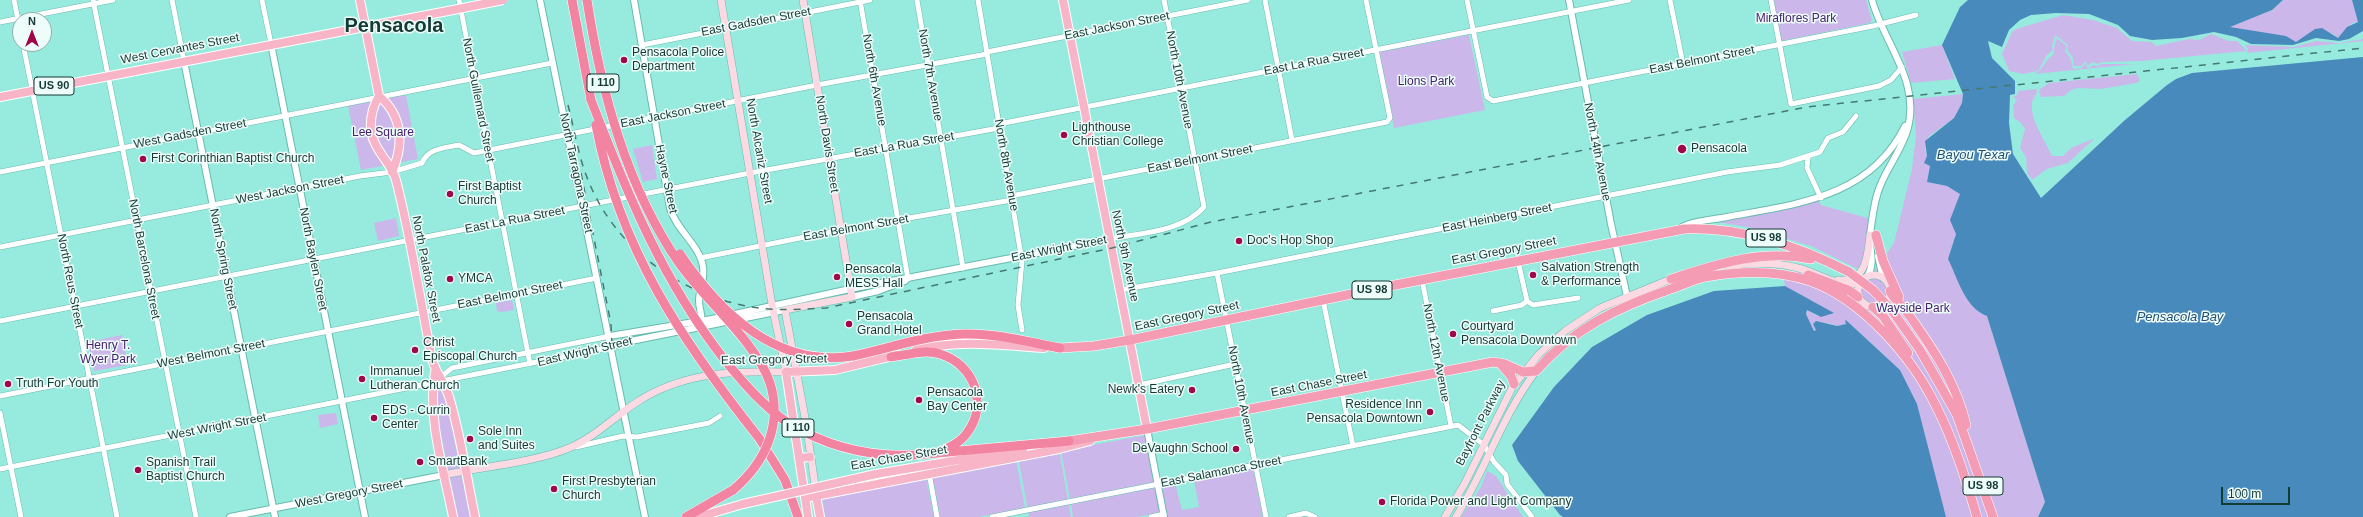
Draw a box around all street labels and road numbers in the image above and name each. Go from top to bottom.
street label: East Gadsden Street [700,4,812,40]
street label: East Jackson Street [1063,9,1171,43]
street label: North 7th Avenue [915,28,945,122]
street label: West Cervantes Street [119,30,241,68]
street label: North 10th Avenue [1162,30,1196,130]
street label: North 6th Avenue [859,33,889,127]
street label: North Guillemard Street [459,37,497,163]
street label: East Belmont Street [1648,43,1756,77]
street label: East La Rua Street [1263,45,1365,79]
road number: I 110 [587,74,619,92]
road number: US 90 [34,77,74,95]
street label: North Davis Street [812,94,842,194]
street label: East Jackson Street [619,97,727,131]
street label: North Alcaniz Street [743,97,775,205]
street label: North 14th Avenue [1580,102,1614,202]
street label: North Tarragona Street [556,112,596,234]
street label: West Gadsden Street [132,116,248,152]
street label: North 8th Avenue [991,118,1021,212]
street label: East La Rua Street [853,129,955,161]
street label: East Belmont Street [1146,142,1254,176]
street label: Hayne Street [652,143,680,215]
street label: West Jackson Street [235,172,345,208]
street label: North Barcelona Street [125,198,163,320]
street label: East Heinberg Street [1441,200,1553,236]
street label: East La Rua Street [464,203,566,237]
street label: North Baylen Street [296,206,330,312]
street label: North Spring Street [206,207,240,311]
street label: North 9th Avenue [1108,209,1142,303]
street label: East Belmont Street [802,212,910,244]
street label: North Palafox Street [409,215,443,323]
road number: US 98 [1746,229,1786,247]
street label: North Reus Street [54,232,86,330]
street label: East Wright Street [1010,233,1108,265]
street label: East Gregory Street [1451,234,1557,268]
street label: East Belmont Street [456,278,564,312]
road number: US 98 [1352,281,1392,299]
street label: East Gregory Street [1134,298,1240,334]
street label: North 12th Avenue [1419,303,1453,403]
street label: East Wright Street [536,334,634,370]
street label: West Belmont Street [156,336,266,372]
street label: North 10th Avenue [1224,345,1258,445]
street label: East Gregory Street [721,352,827,368]
street label: East Chase Street [1270,368,1368,400]
street label: Bayfront Parkway [1453,378,1509,468]
street label: West Wright Street [166,410,268,444]
road number: I 110 [782,419,814,437]
street label: East Chase Street [850,442,948,474]
street label: East Salamanca Street [1159,453,1283,491]
street label: West Gregory Street [294,477,404,511]
road number: US 98 [1963,477,2003,495]

